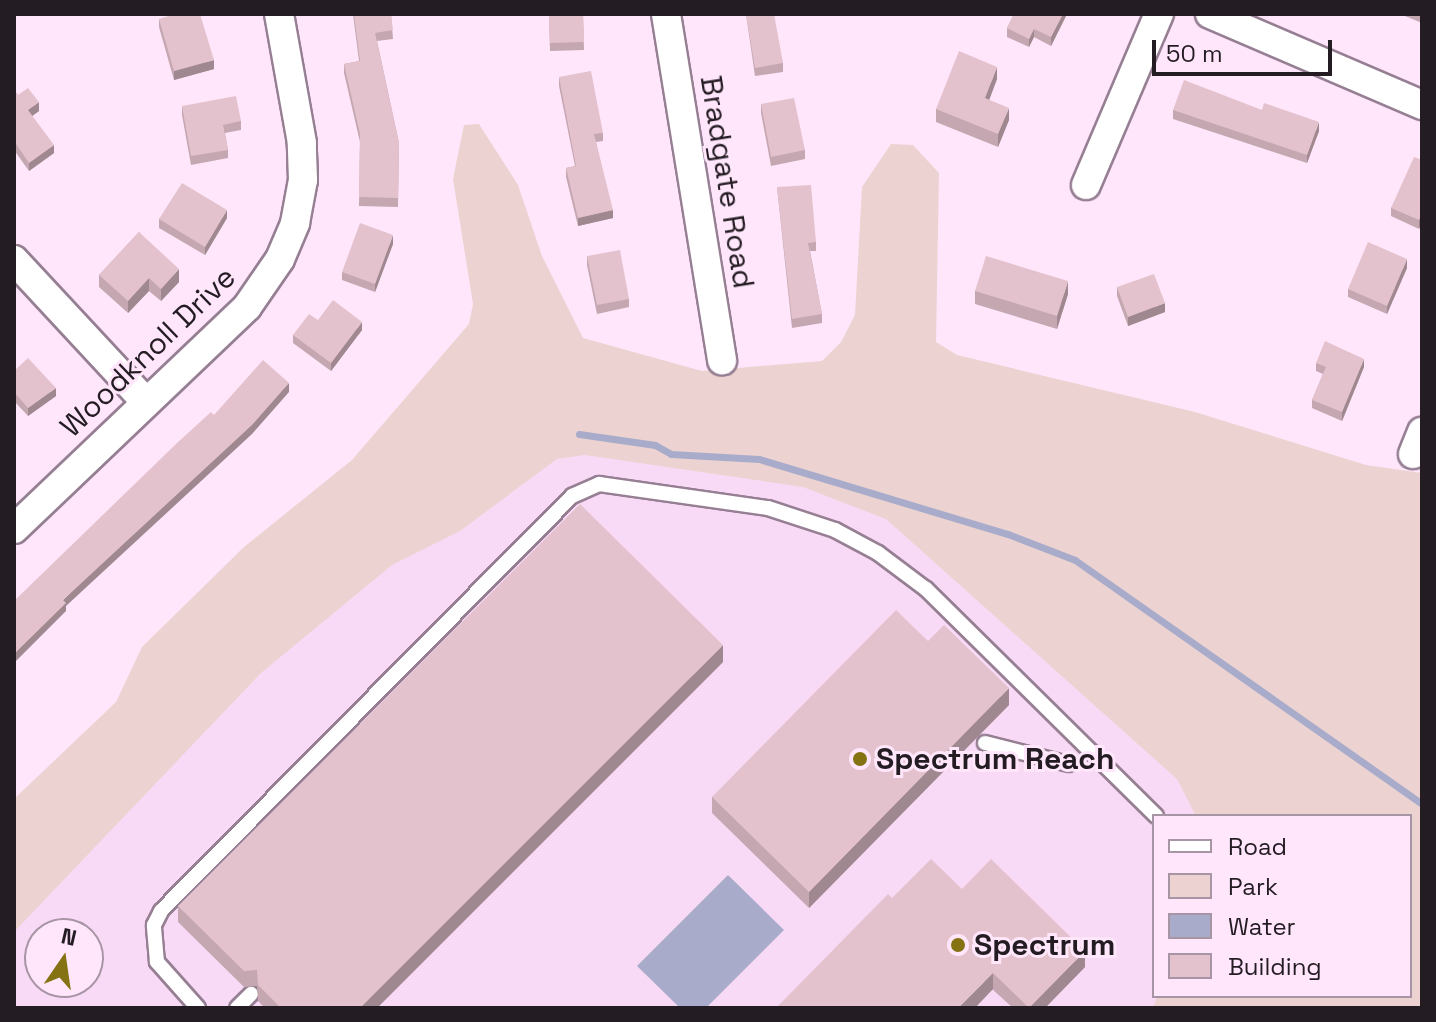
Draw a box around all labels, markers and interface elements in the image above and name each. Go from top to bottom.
scale bar [1156,24,1336,74]
text: 50 m [1166,38,1223,69]
street label: Bradgate Road [692,73,762,291]
street label: Woodknoll Drive [53,259,243,445]
place label: Spectrum Reach [876,741,1114,777]
marker: Spectrum Reach [851,750,869,768]
legend [1152,814,1412,998]
text: Road [1228,831,1287,862]
text: Park [1228,871,1278,902]
text: Water [1228,911,1296,942]
north arrow [24,918,104,998]
text: N [59,921,79,952]
place label: Spectrum [974,927,1115,963]
marker: Spectrum [949,936,967,954]
text: Building [1228,951,1322,982]

